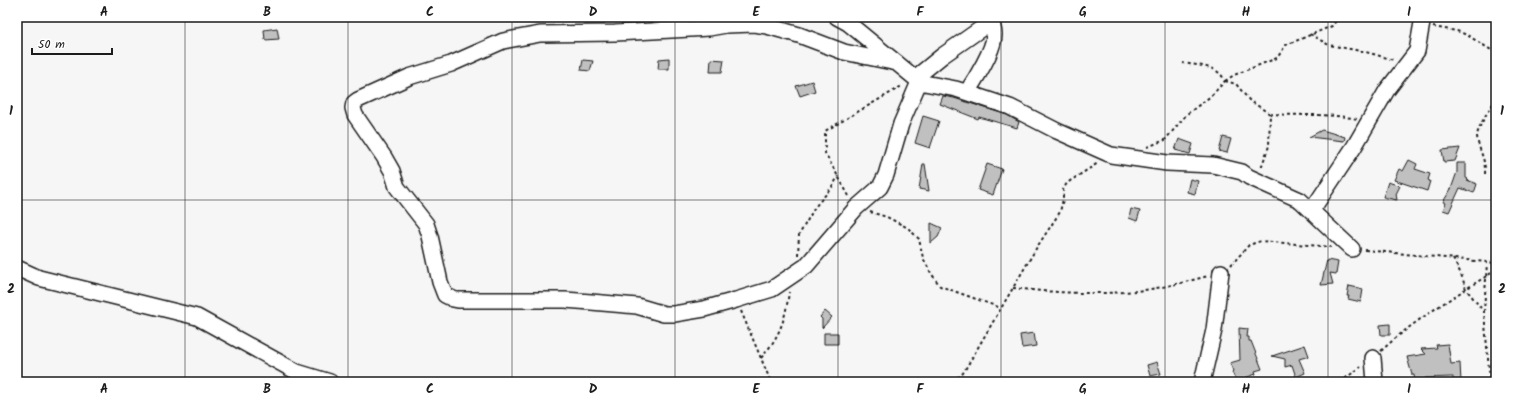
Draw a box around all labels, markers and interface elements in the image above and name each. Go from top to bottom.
text: A [100,2,108,23]
text: B [263,2,271,23]
text: C [426,2,434,23]
text: D [589,2,598,23]
text: E [752,2,760,23]
text: F [916,2,924,23]
text: G [1079,2,1087,23]
text: H [1242,2,1251,23]
text: I [1407,2,1411,23]
scale bar [32,30,112,56]
text: 50 m [38,35,65,54]
text: 1 [9,101,13,122]
text: 1 [1500,101,1504,122]
text: 2 [7,279,15,300]
text: 2 [1498,279,1506,300]
text: A [100,379,108,399]
text: B [263,379,271,399]
text: C [426,379,434,399]
text: D [589,379,598,399]
text: E [752,379,760,399]
text: F [916,379,924,399]
text: G [1079,379,1087,399]
text: H [1242,379,1251,399]
text: I [1407,379,1411,399]

